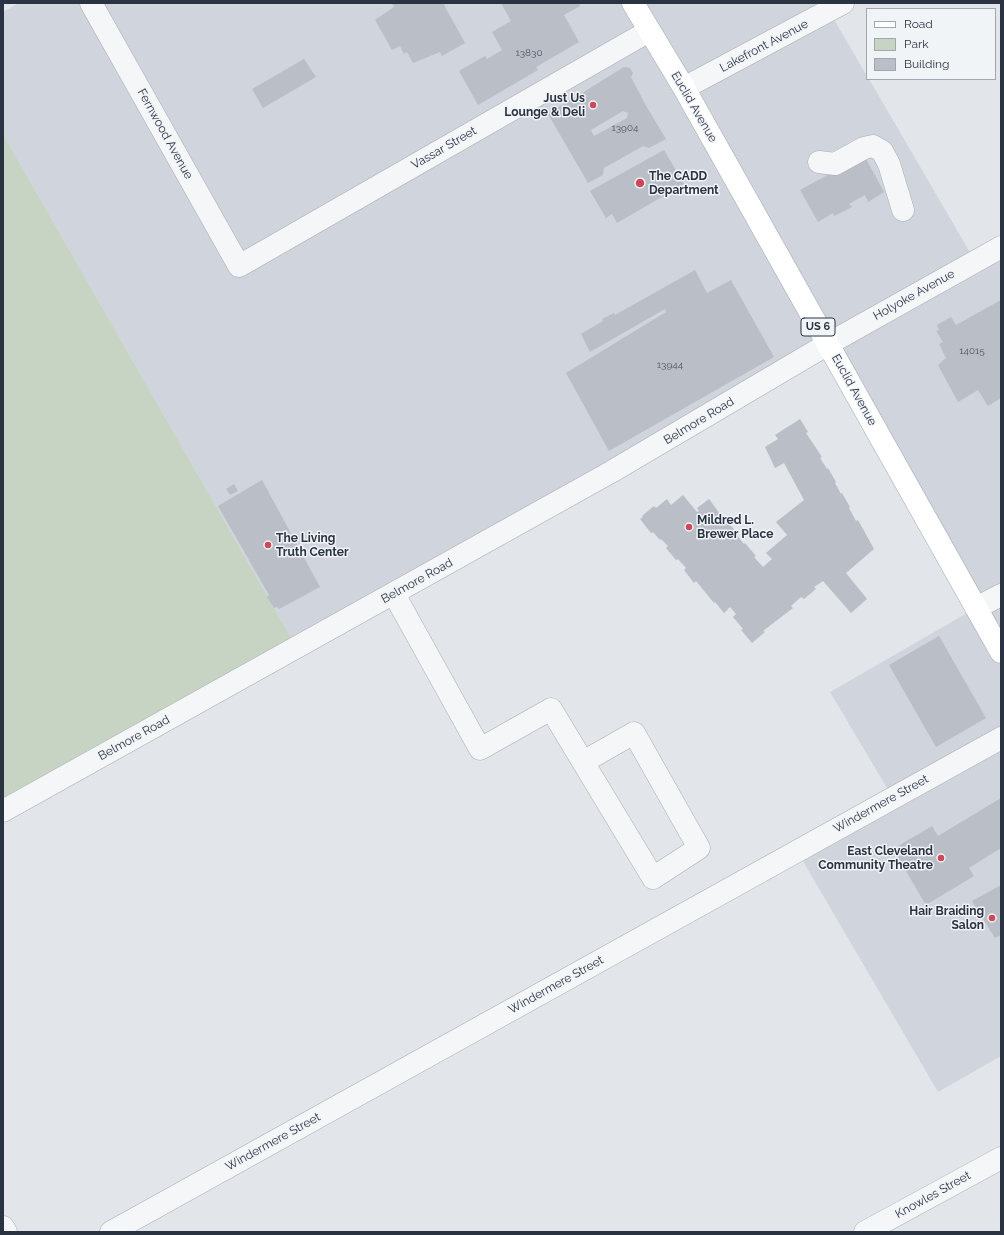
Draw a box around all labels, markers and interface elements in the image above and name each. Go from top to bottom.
legend [866,8,996,80]
street label: Lakefront Avenue [717,17,811,75]
text: Road [904,17,933,31]
text: Park [904,37,929,51]
house number: 13830 [515,47,543,59]
text: Building [904,57,950,71]
street label: Euclid Avenue [668,69,720,145]
street label: Fernwood Avenue [134,86,196,182]
place label: Just Us Lounge & Deli [504,91,585,119]
marker: Just Us Lounge & Deli [588,100,598,110]
house number: 13904 [611,122,639,134]
street label: Vassar Street [409,124,479,172]
place label: The CADD Department [649,169,719,197]
marker: The CADD Department [634,177,646,189]
street label: Holyoke Avenue [871,267,957,323]
road number: US 6 [801,318,835,336]
house number: 14015 [959,345,985,357]
street label: Euclid Avenue [828,352,880,428]
house number: 13944 [657,359,683,371]
street label: Belmore Road [661,394,737,448]
place label: Mildred L. Brewer Place [697,513,773,541]
marker: Mildred L. Brewer Place [684,522,694,532]
place label: The Living Truth Center [276,531,349,559]
marker: The Living Truth Center [263,540,273,550]
street label: Belmore Road [379,555,455,607]
street label: Belmore Road [96,712,172,764]
street label: Windermere Street [831,772,931,836]
place label: East Cleveland Community Theatre [818,844,933,872]
marker: East Cleveland Community Theatre [936,853,946,863]
place label: Hair Braiding Salon [909,904,984,932]
marker: Hair Braiding Salon [987,913,997,923]
street label: Windermere Street [506,953,606,1017]
street label: Windermere Street [223,1110,323,1174]
street label: Knowles Street [893,1168,973,1222]

